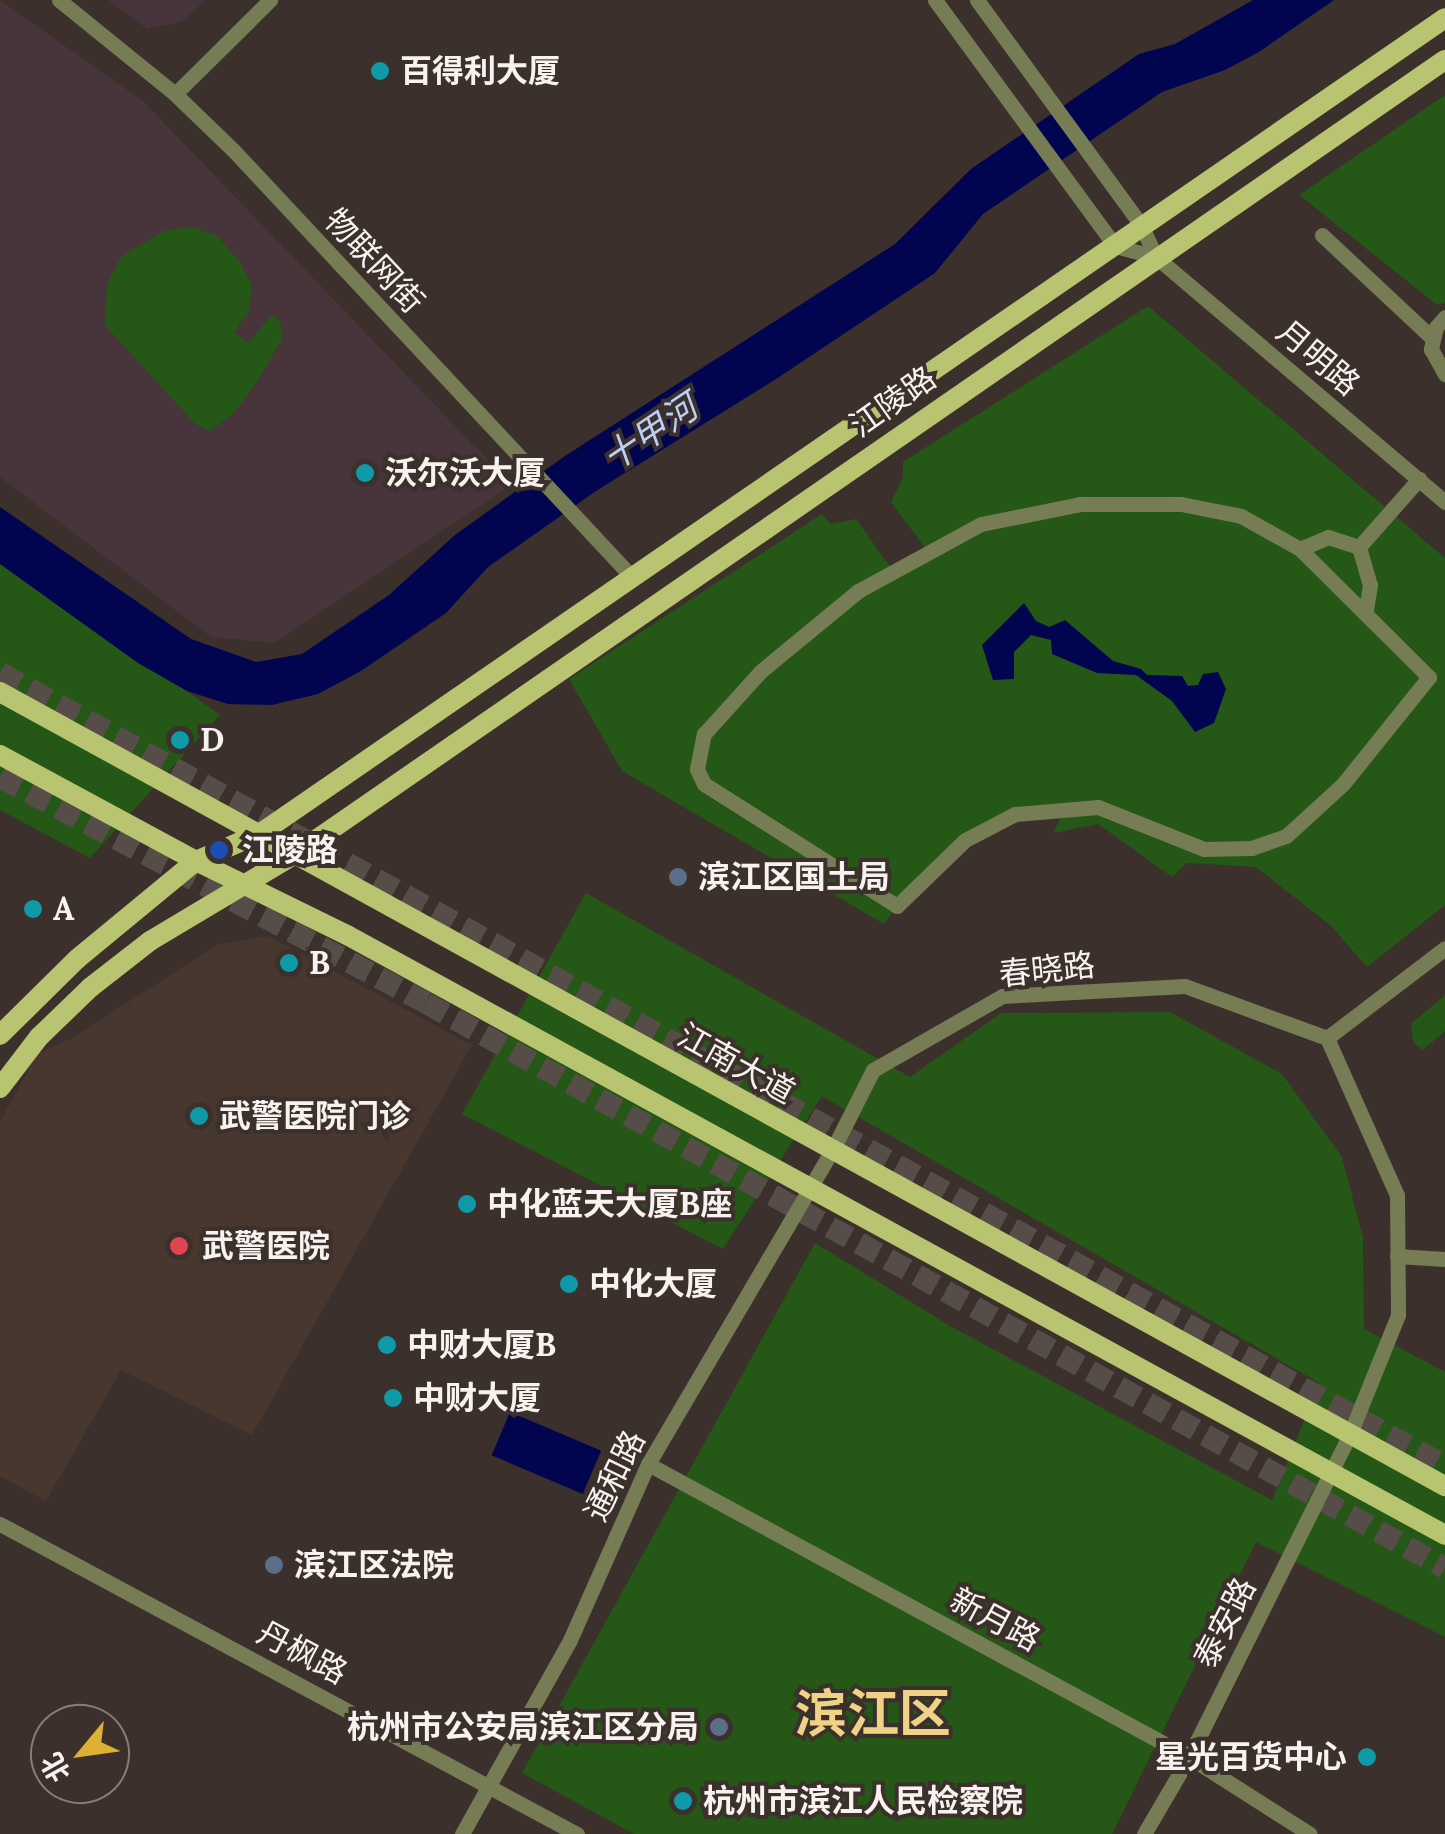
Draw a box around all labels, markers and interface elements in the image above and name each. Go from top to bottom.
place label: 百得利大厦 [400,52,560,90]
marker: 百得利大厦 [369,60,391,82]
street label: 物联网街 [316,201,432,321]
street label: 月明路 [1269,312,1367,404]
street label: 江陵路 [843,359,943,445]
water label: 十甲河 [595,386,705,480]
place label: 沃尔沃大厦 [385,454,545,492]
marker: 沃尔沃大厦 [354,462,376,484]
place label: D [200,721,224,759]
marker: D [169,729,191,751]
place label: 江陵路 [242,831,338,869]
marker: 江陵路 [206,837,232,863]
place label: 滨江区国土局 [698,858,890,896]
marker: 滨江区国土局 [667,866,689,888]
place label: A [53,890,74,928]
marker: A [22,898,44,920]
place label: B [309,944,330,982]
street label: 春晓路 [997,946,1097,994]
marker: B [278,952,300,974]
street label: 江南大道 [671,1016,801,1112]
place label: 武警医院门诊 [219,1097,411,1135]
marker: 武警医院门诊 [188,1105,210,1127]
place label: 中化蓝天大厦B座 [487,1185,732,1223]
marker: 中化蓝天大厦B座 [456,1193,478,1215]
place label: 武警医院 [202,1227,330,1265]
marker: 武警医院 [166,1233,192,1259]
place label: 中化大厦 [589,1265,717,1303]
marker: 中化大厦 [558,1273,580,1295]
place label: 中财大厦B [407,1326,556,1364]
marker: 中财大厦B [376,1334,398,1356]
place label: 中财大厦 [413,1379,541,1417]
marker: 中财大厦 [382,1387,404,1409]
street label: 通和路 [577,1424,653,1528]
place label: 滨江区法院 [294,1546,454,1584]
marker: 滨江区法院 [263,1554,285,1576]
street label: 泰安路 [1186,1572,1264,1674]
street label: 新月路 [944,1581,1046,1659]
street label: 丹枫路 [251,1614,353,1692]
district label: 滨江区 [795,1683,951,1745]
north arrow [30,1704,130,1804]
place label: 杭州市公安局滨江区分局 [347,1708,699,1746]
marker: 杭州市公安局滨江区分局 [708,1716,730,1738]
place label: 星光百货中心 [1155,1738,1347,1776]
marker: 星光百货中心 [1356,1746,1378,1768]
text: 北 [33,1747,78,1789]
place label: 杭州市滨江人民检察院 [703,1782,1023,1820]
marker: 杭州市滨江人民检察院 [672,1790,694,1812]

